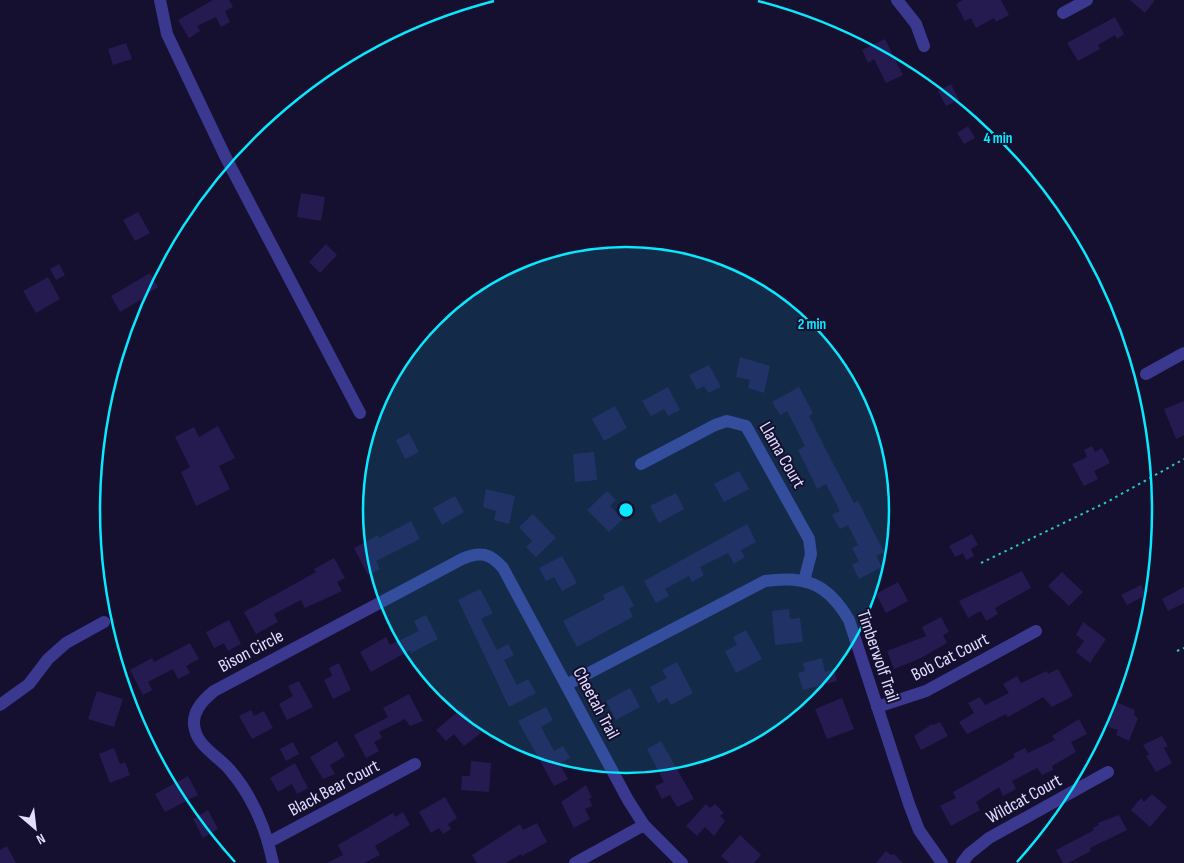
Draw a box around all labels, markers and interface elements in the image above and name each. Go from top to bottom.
text: 4 min [984,129,1012,148]
text: 2 min [798,315,826,334]
street label: Llama Court [755,418,810,492]
centre of rings [617,501,635,519]
street label: Timberwolf Trail [852,607,904,705]
street label: Bison Circle [215,625,287,677]
street label: Bob Cat Court [908,628,993,685]
street label: Cheetah Trail [568,664,624,742]
street label: Black Bear Court [285,755,383,821]
street label: Wildcat Court [983,770,1066,828]
north arrow [10,803,60,853]
text: N [34,830,48,848]

